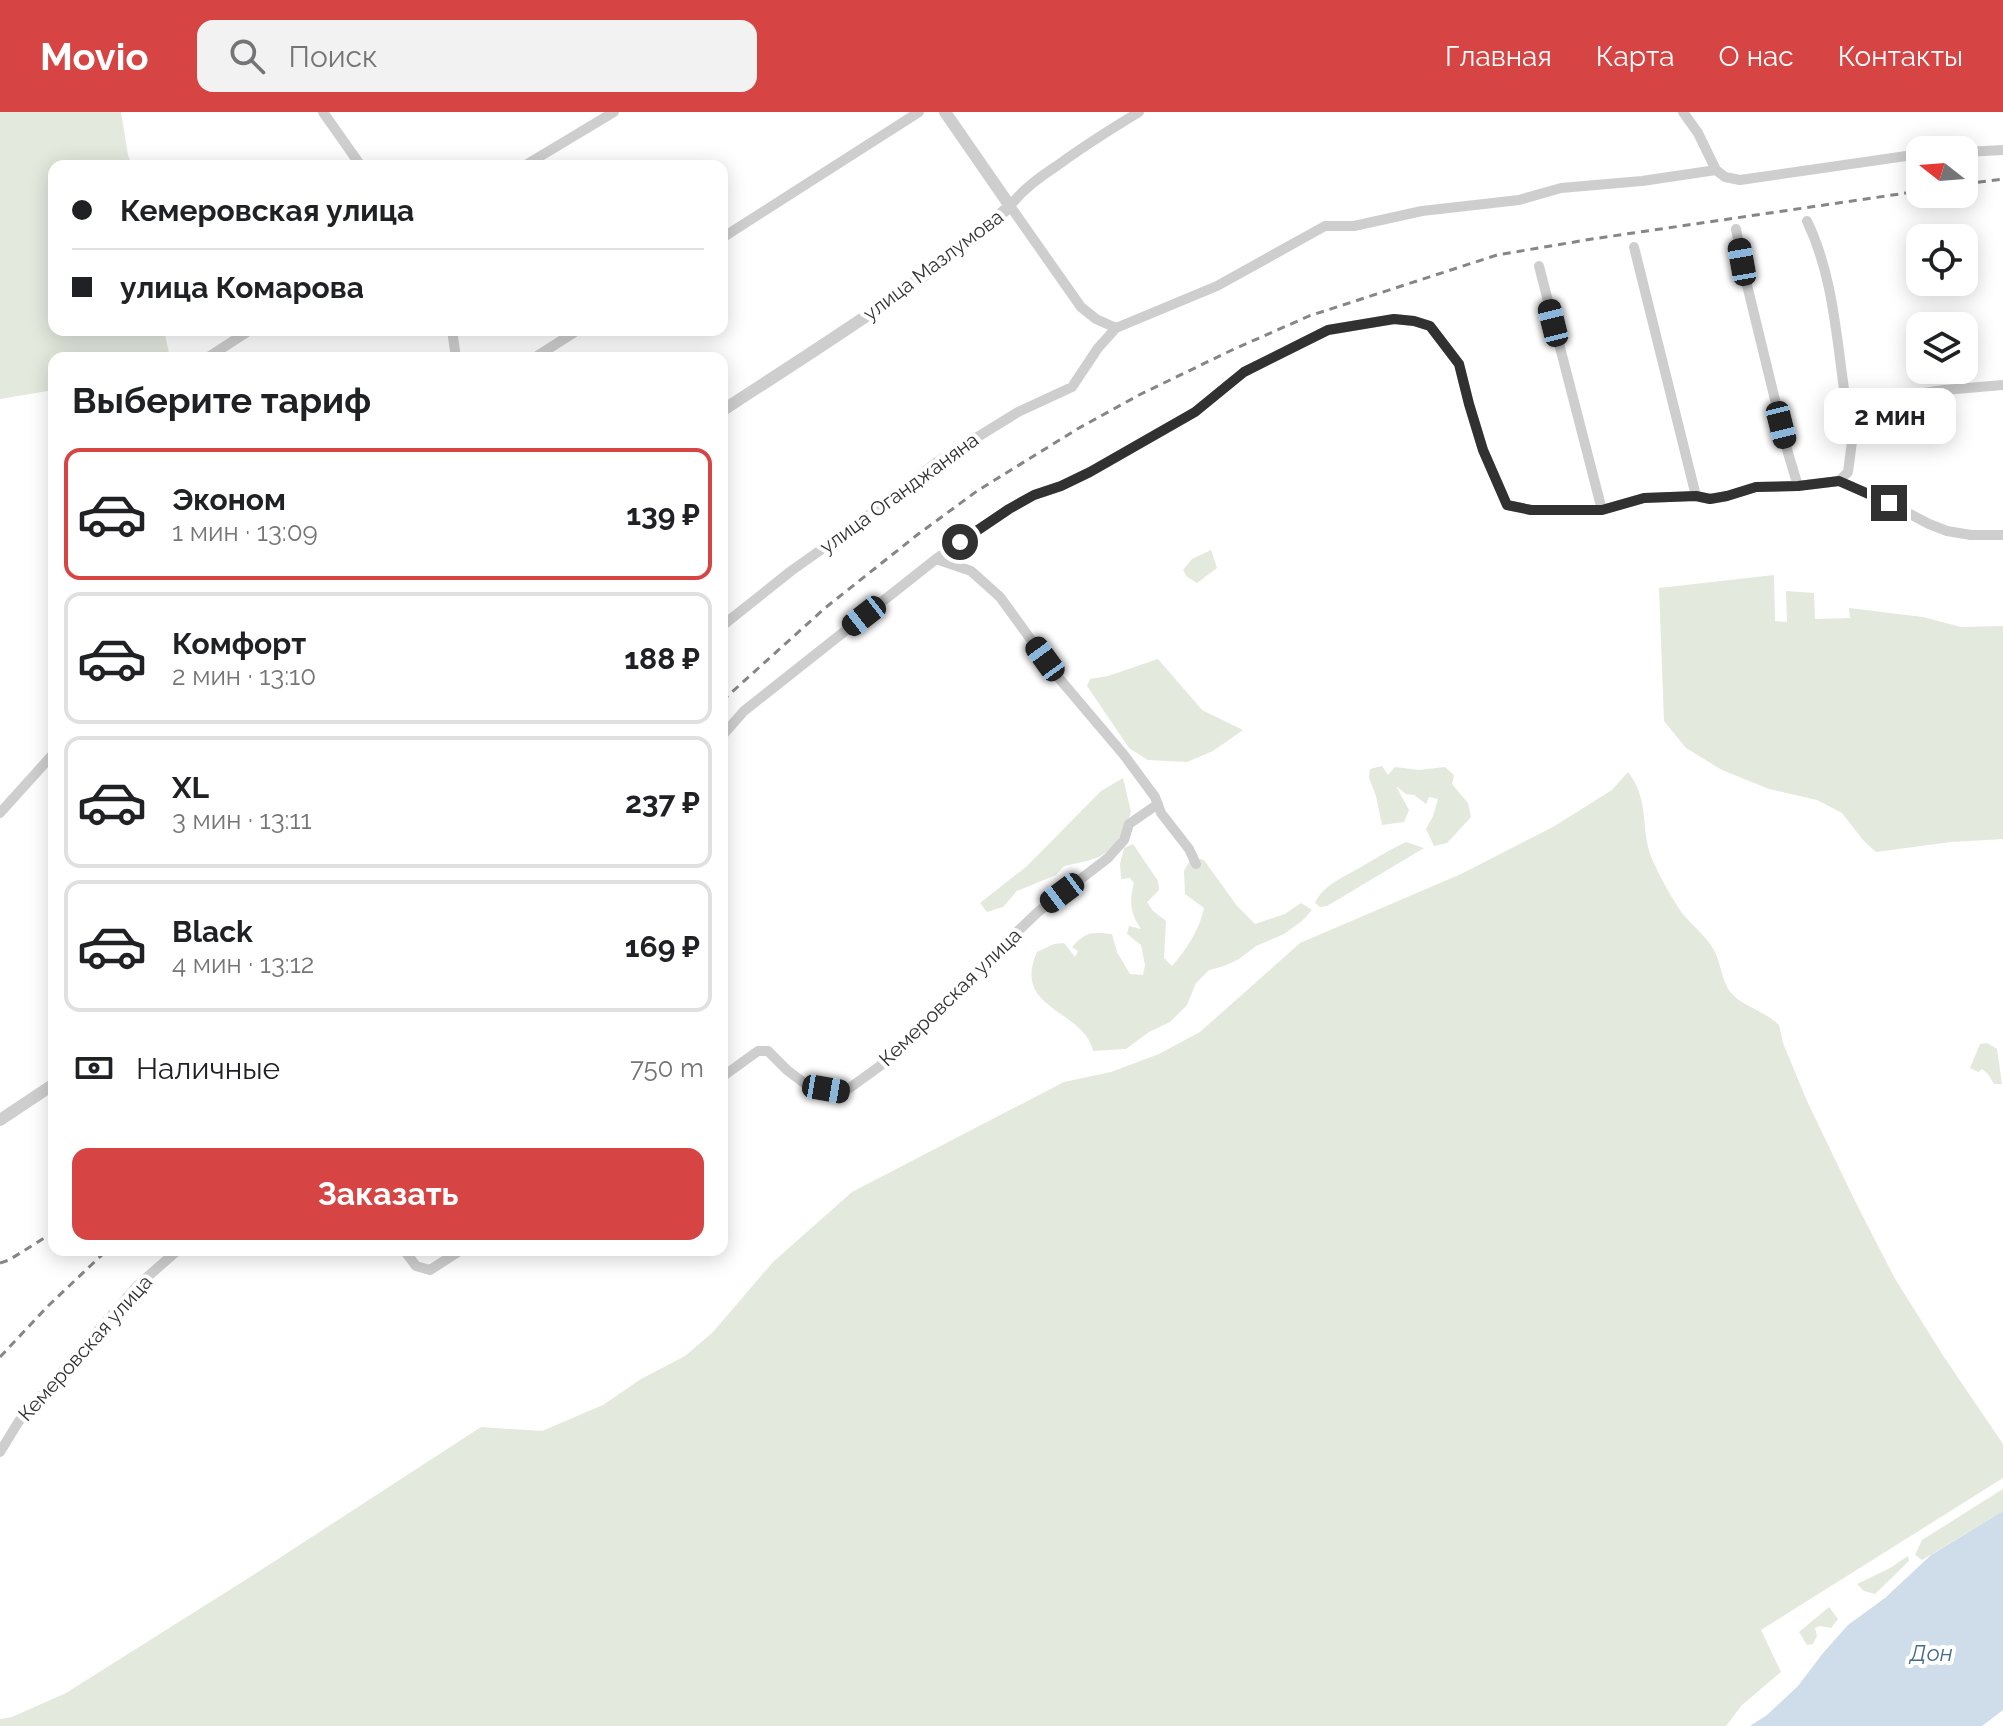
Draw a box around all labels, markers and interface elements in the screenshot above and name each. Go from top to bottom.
search box [197,20,757,92]
text: Movio [40,34,149,79]
icon: search [225,34,269,78]
text: Поиск [289,39,378,74]
text: Главная [1445,40,1552,73]
text: Карта [1596,40,1675,73]
text: О нас [1719,40,1794,73]
text: Контакты [1838,40,1963,73]
north arrow [1906,136,1978,208]
map controls [1906,136,1978,384]
text: Кемеровская улица [120,193,414,228]
street label: улица Мазлумова [858,205,1008,325]
button: locate [1906,224,1978,296]
car [1726,236,1758,288]
text: улица Комарова [120,270,364,305]
car [1536,297,1570,349]
button: layers [1906,312,1978,384]
text: Выберите тариф [72,379,371,421]
callout: 2 мин [1823,387,1955,443]
car [1764,399,1798,451]
text: 2 мин [1854,401,1926,431]
street label: улица Оганджаняна [815,427,983,559]
icon: car [76,478,148,550]
text: Эконом [172,482,286,517]
route end [1871,485,1907,521]
text: 139 ₽ [626,497,700,532]
text: 1 мин · 13:09 [172,517,318,547]
route start [942,524,978,560]
car [838,592,890,640]
icon: car [76,622,148,694]
text: Комфорт [172,626,306,661]
car [1021,633,1069,685]
text: 188 ₽ [624,641,700,676]
text: 2 мин · 13:10 [172,661,316,691]
icon: car [76,766,148,838]
text: XL [172,770,209,805]
text: 237 ₽ [625,785,700,820]
text: 3 мин · 13:11 [172,805,312,835]
car [1036,869,1088,917]
icon: car [76,910,148,982]
text: Black [172,914,253,949]
street label: Кемеровская улица [874,923,1026,1071]
text: 169 ₽ [625,929,700,964]
text: 4 мин · 13:12 [172,949,314,979]
icon: cash [72,1046,116,1090]
text: Наличные [136,1051,280,1086]
text: 750 m [630,1053,704,1083]
car [800,1073,852,1105]
button: Заказать [72,1148,704,1240]
street label: Кемеровская улица [13,1270,157,1426]
water label: Дон [1909,1640,1953,1666]

